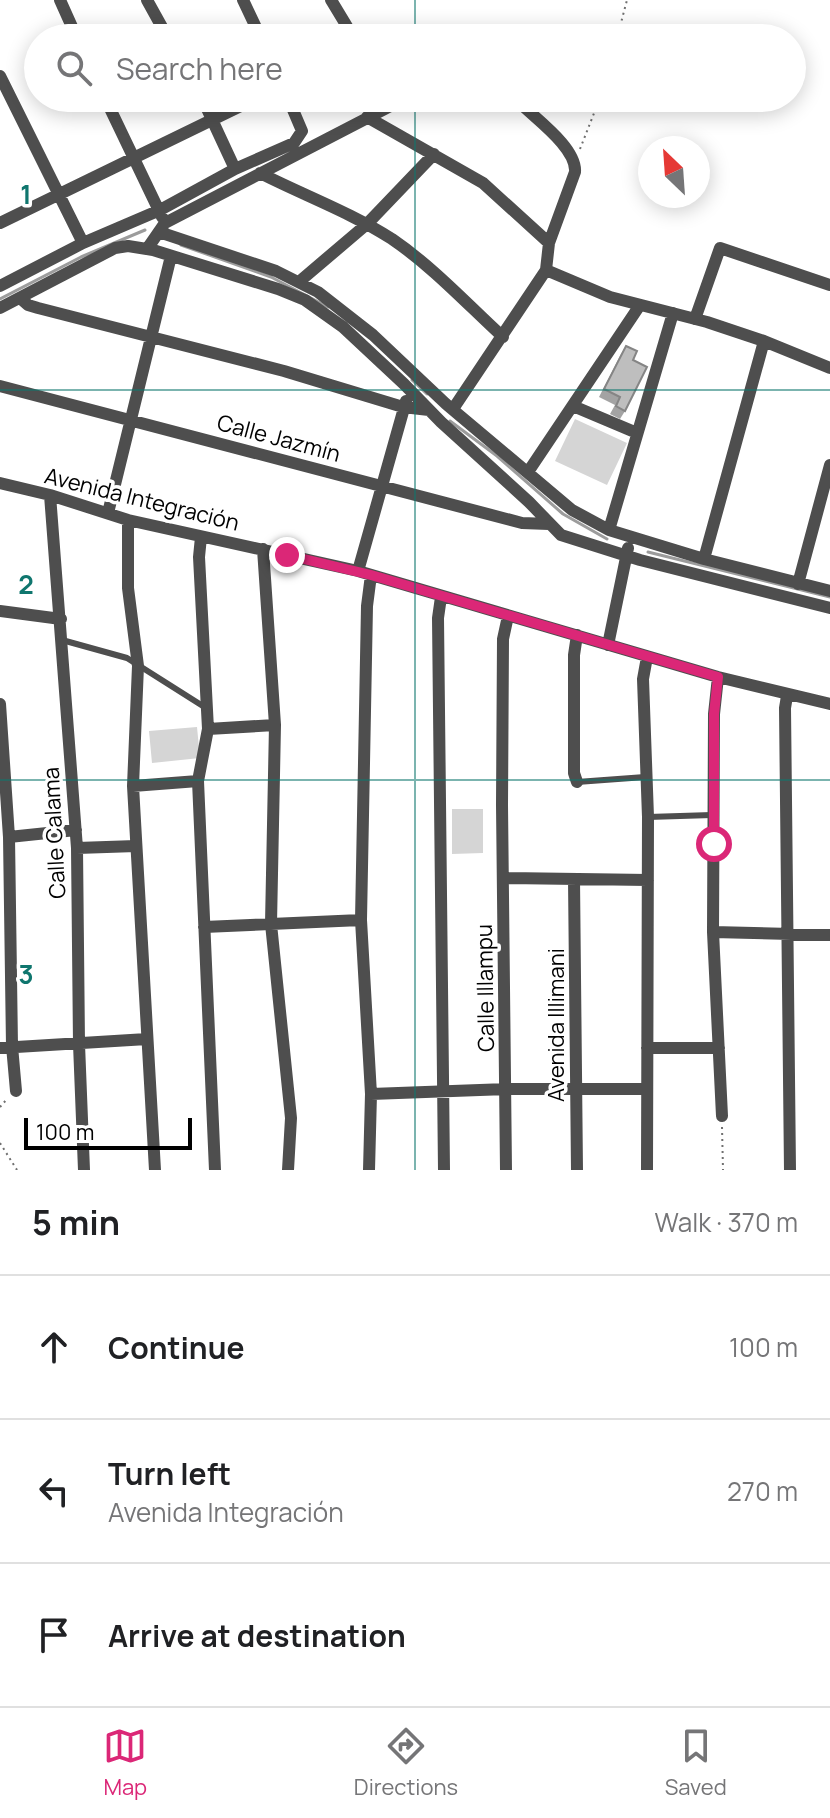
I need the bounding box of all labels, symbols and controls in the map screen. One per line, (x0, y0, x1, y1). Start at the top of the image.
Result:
search box (24, 24, 806, 112)
icon: search (52, 46, 96, 90)
text: Search here (116, 48, 283, 89)
north arrow (638, 136, 710, 208)
text: 1 (20, 176, 32, 212)
street label: Calle Jazmín (214, 407, 344, 469)
street label: Avenida Integración (42, 460, 242, 538)
route end (269, 537, 305, 573)
text: 2 (18, 566, 34, 602)
street label: Calle Calama (36, 766, 72, 900)
route start (696, 826, 732, 862)
street label: Calle Illampu (469, 924, 501, 1052)
street label: Avenida Illimani (541, 948, 571, 1102)
text: 3 (18, 956, 34, 992)
scale bar (24, 1114, 192, 1150)
text: 100 m (36, 1117, 94, 1147)
text: 5 min (32, 1199, 120, 1245)
text: Walk · 370 m (655, 1204, 798, 1240)
icon: ahead (32, 1325, 76, 1369)
text: Continue (108, 1327, 244, 1368)
text: 100 m (729, 1329, 798, 1365)
text: Turn left (108, 1453, 231, 1494)
icon: left (32, 1469, 76, 1513)
text: 270 m (727, 1473, 798, 1509)
text: Avenida Integración (108, 1494, 344, 1530)
icon: arrive (32, 1613, 76, 1657)
text: Arrive at destination (108, 1615, 406, 1656)
tab: Map (103, 1724, 147, 1802)
tab: Directions (354, 1724, 458, 1802)
tab: Saved (665, 1724, 727, 1802)

